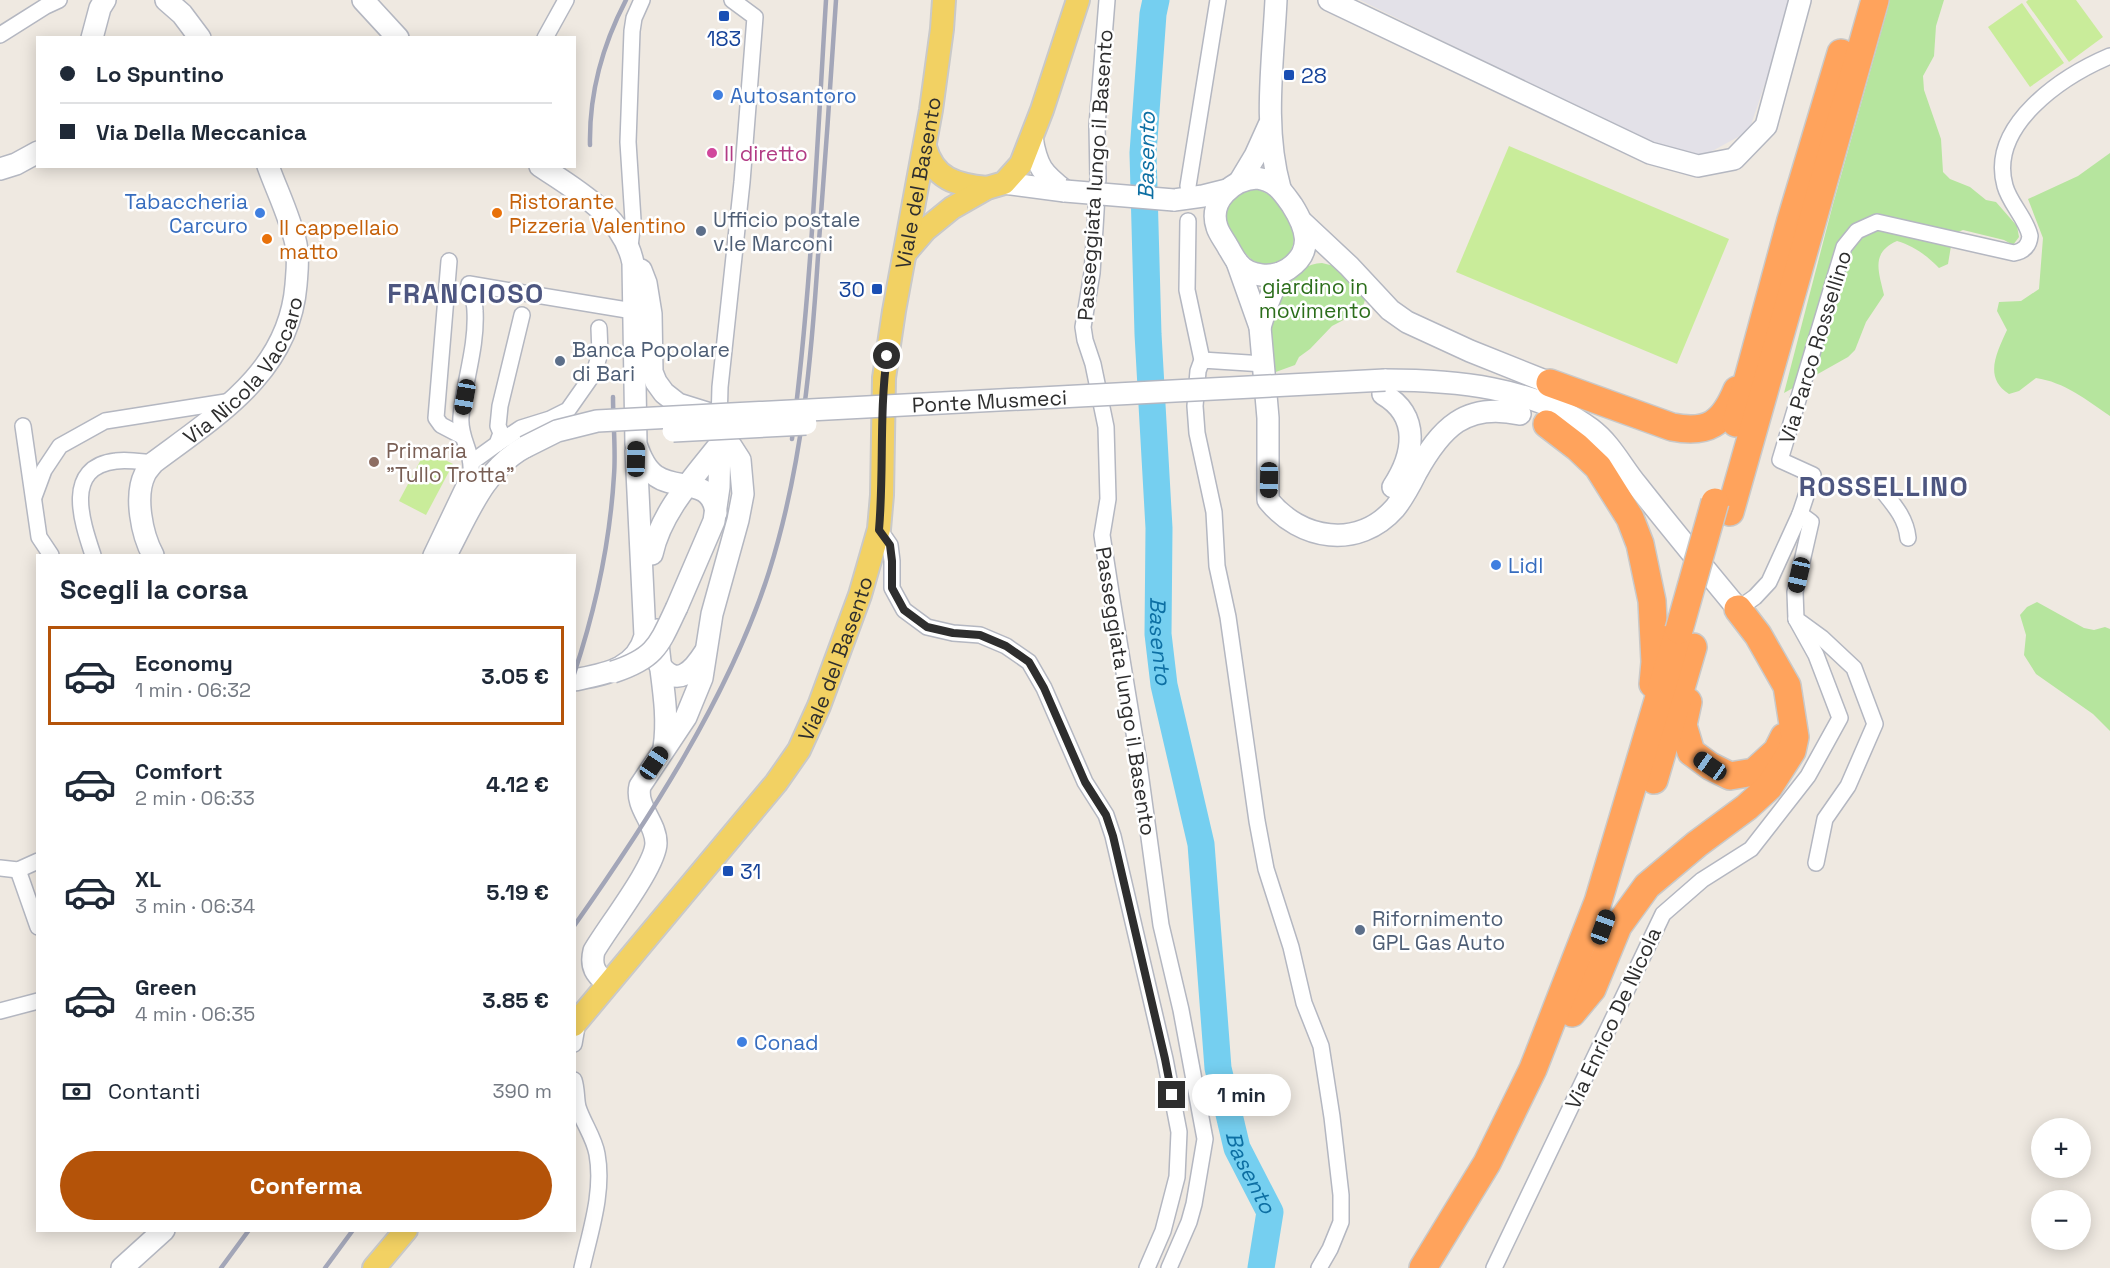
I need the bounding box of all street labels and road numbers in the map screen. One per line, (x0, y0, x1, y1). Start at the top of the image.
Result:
street label: Passeggiata lungo il Basento (1071, 28, 1119, 322)
street label: Viale del Basento (889, 95, 946, 271)
street label: Via Parco Rossellino (1773, 247, 1857, 447)
street label: Via Nicola Vaccaro (177, 294, 308, 450)
street label: Ponte Musmeci (911, 383, 1068, 418)
street label: Passeggiata lungo il Basento (1090, 545, 1162, 837)
street label: Viale del Basento (791, 573, 878, 745)
street label: Via Enrico De Nicola (1559, 923, 1667, 1113)

